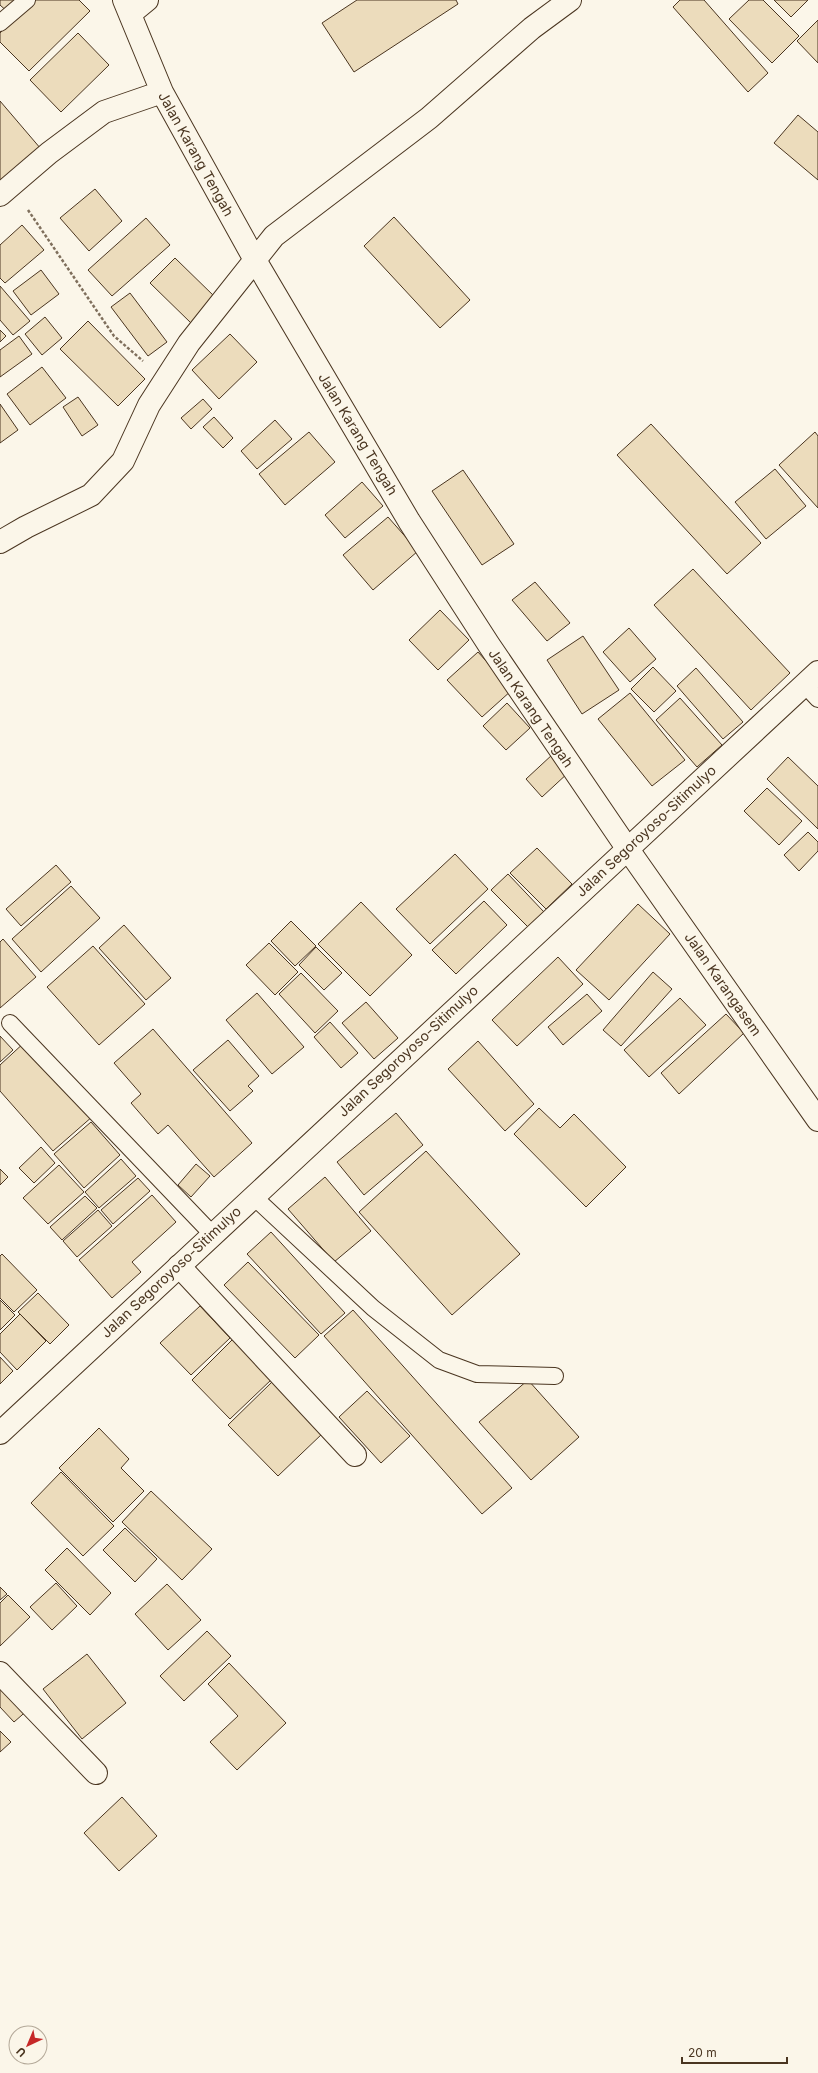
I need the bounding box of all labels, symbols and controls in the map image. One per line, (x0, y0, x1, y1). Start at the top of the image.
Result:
street label: Jalan Karang Tengah (155, 89, 238, 219)
street label: Jalan Karang Tengah (315, 370, 402, 498)
street label: Jalan Karang Tengah (485, 645, 577, 770)
street label: Jalan Segoroyoso-Sitimulyo (572, 761, 719, 900)
street label: Jalan Karangasem (681, 929, 765, 1039)
street label: Jalan Segoroyoso-Sitimulyo (334, 981, 481, 1120)
street label: Jalan Segoroyoso-Sitimulyo (97, 1202, 244, 1341)
north arrow (8, 2025, 48, 2065)
scale bar (682, 2039, 787, 2065)
text: U (13, 2044, 29, 2060)
text: 20 m (688, 2045, 717, 2060)

